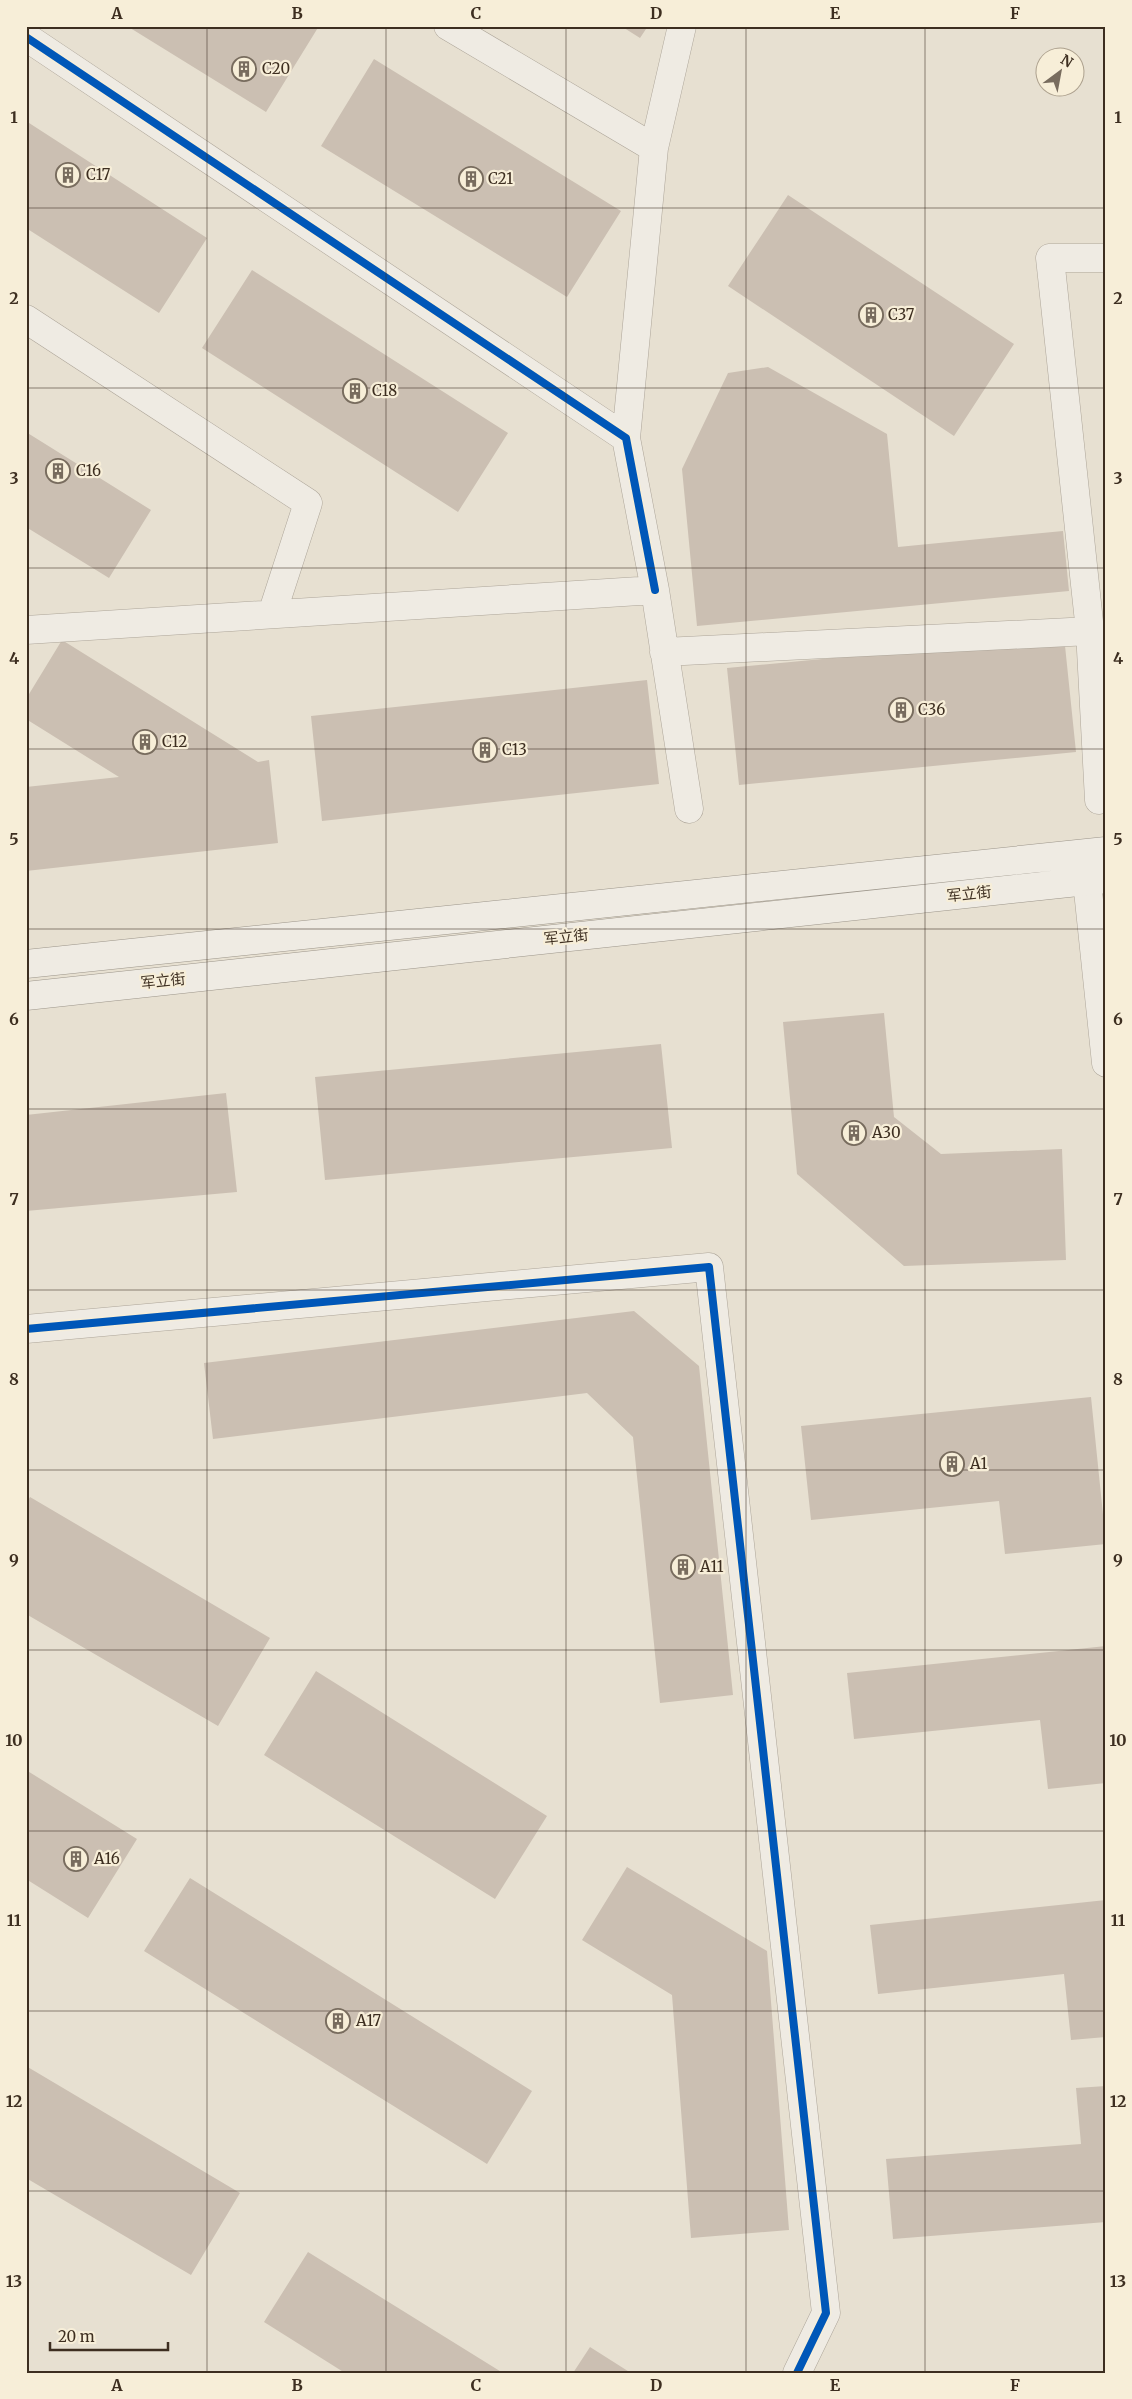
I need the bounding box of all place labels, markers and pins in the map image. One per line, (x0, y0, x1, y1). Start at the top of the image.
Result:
building icon: C20 (231, 56, 257, 82)
place label: C20 (262, 59, 290, 78)
building icon: C17 (55, 162, 81, 188)
place label: C17 (86, 165, 111, 184)
building icon: C21 (458, 166, 484, 192)
place label: C21 (488, 169, 513, 188)
building icon: C37 (858, 302, 884, 328)
place label: C37 (888, 305, 915, 324)
building icon: C18 (342, 378, 368, 404)
place label: C18 (372, 381, 397, 400)
building icon: C16 (45, 458, 71, 484)
place label: C16 (76, 461, 101, 480)
building icon: C36 (888, 697, 914, 723)
place label: C36 (918, 700, 945, 719)
building icon: C12 (132, 729, 158, 755)
place label: C12 (162, 732, 187, 751)
building icon: C13 (472, 737, 498, 763)
place label: C13 (502, 740, 527, 759)
building icon: A30 (841, 1120, 867, 1146)
place label: A30 (871, 1123, 901, 1142)
building icon: A1 (939, 1451, 965, 1477)
place label: A1 (969, 1454, 987, 1473)
building icon: A11 (670, 1554, 696, 1580)
place label: A11 (699, 1557, 724, 1576)
building icon: A16 (63, 1846, 89, 1872)
place label: A16 (93, 1849, 120, 1868)
building icon: A17 (325, 2008, 351, 2034)
place label: A17 (355, 2011, 381, 2030)

